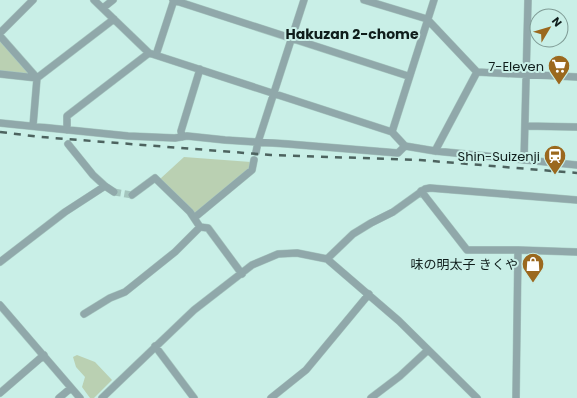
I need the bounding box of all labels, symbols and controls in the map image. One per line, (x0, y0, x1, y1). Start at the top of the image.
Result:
north arrow (529, 8, 569, 48)
text: N (548, 14, 566, 30)
district label: Hakuzan 2-chome (285, 24, 419, 44)
supermarket icon: 7-Eleven (546, 53, 572, 86)
place label: 7-Eleven (488, 57, 544, 76)
station icon: Shin-Suizenji (542, 143, 568, 176)
place label: Shin-Suizenji (458, 147, 540, 166)
shop icon: 味の明太子 きくや (520, 251, 546, 284)
place label: 味の明太子 きくや (411, 255, 518, 274)

